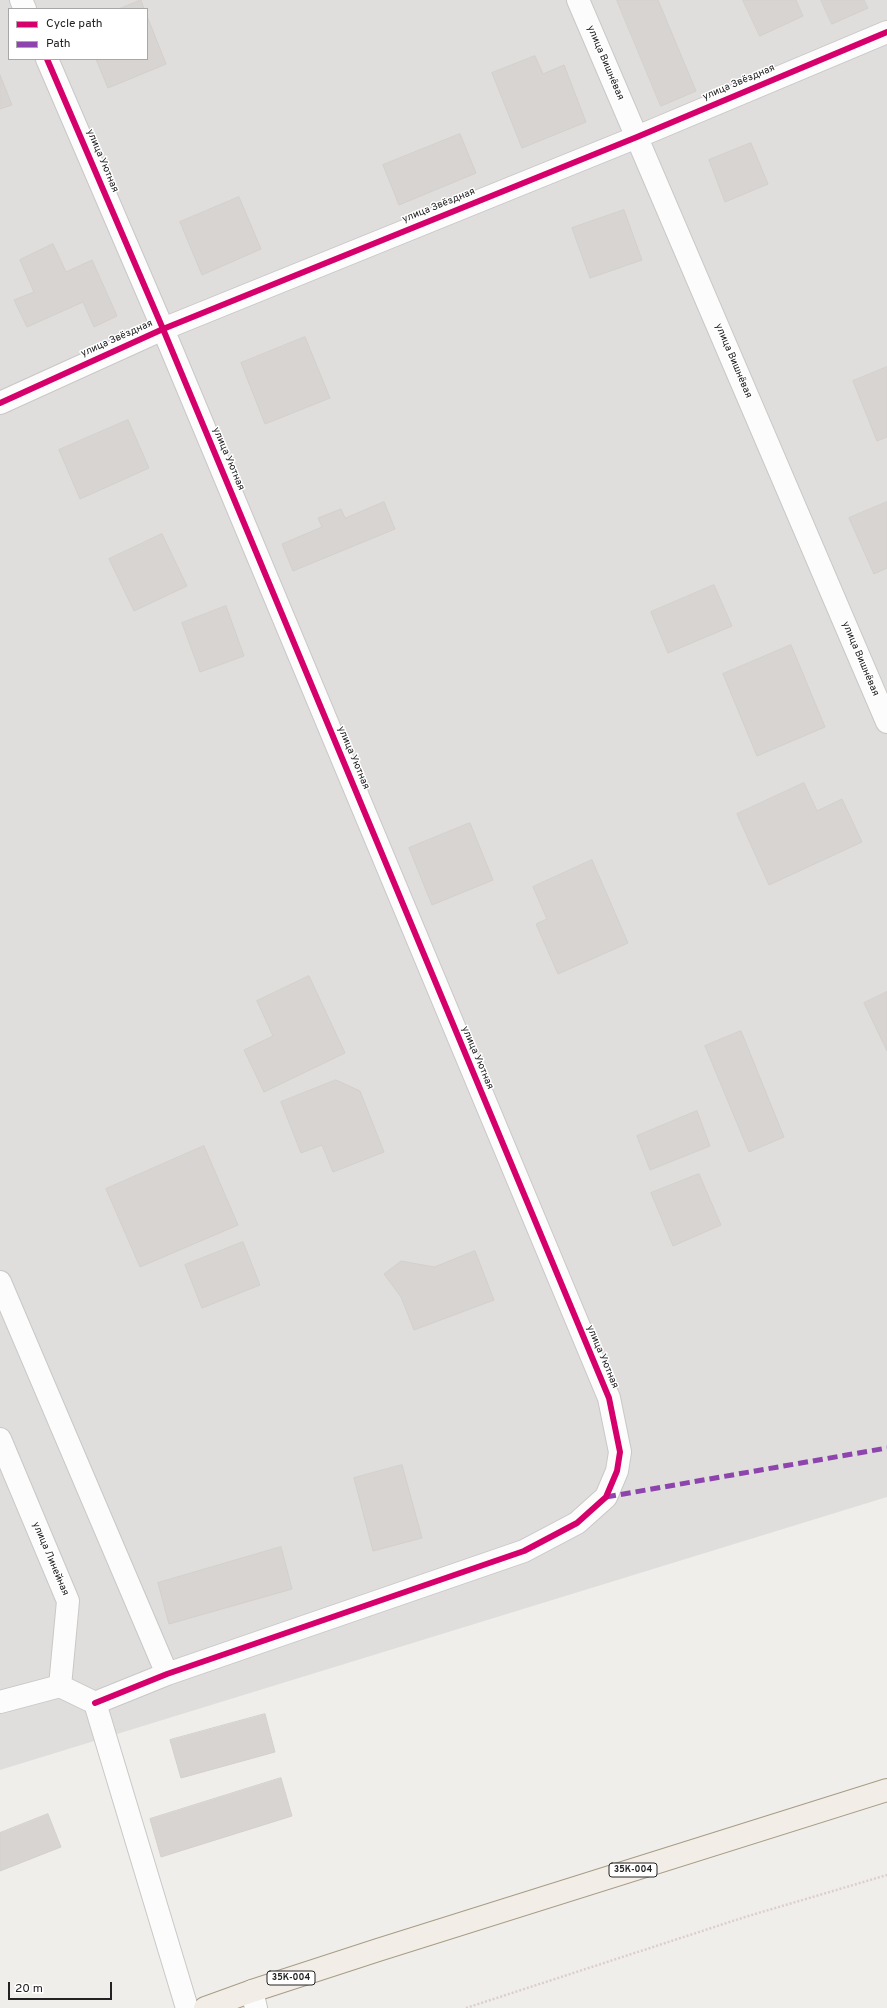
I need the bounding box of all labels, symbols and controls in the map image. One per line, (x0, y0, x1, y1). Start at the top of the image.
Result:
legend (8, 8, 148, 60)
text: Cycle path (46, 16, 103, 32)
street label: улица Вишнёвая (584, 24, 626, 102)
text: Path (46, 36, 71, 52)
street label: улица Звёздная (701, 62, 777, 104)
street label: улица Уютная (83, 128, 121, 194)
street label: улица Звёздная (401, 186, 477, 226)
street label: улица Звёздная (79, 318, 155, 360)
street label: улица Вишнёвая (712, 322, 754, 400)
street label: улица Уютная (209, 426, 247, 492)
street label: улица Вишнёвая (839, 620, 881, 698)
street label: улица Уютная (334, 725, 372, 791)
street label: улица Уютная (458, 1025, 496, 1091)
street label: улица Уютная (583, 1324, 621, 1390)
street label: улица Линейная (29, 1520, 71, 1598)
road number: 35К-004 (609, 1863, 657, 1877)
road number: 35К-004 (267, 1971, 315, 1985)
scale bar (10, 1974, 114, 2000)
text: 20 m (15, 1981, 43, 1997)

